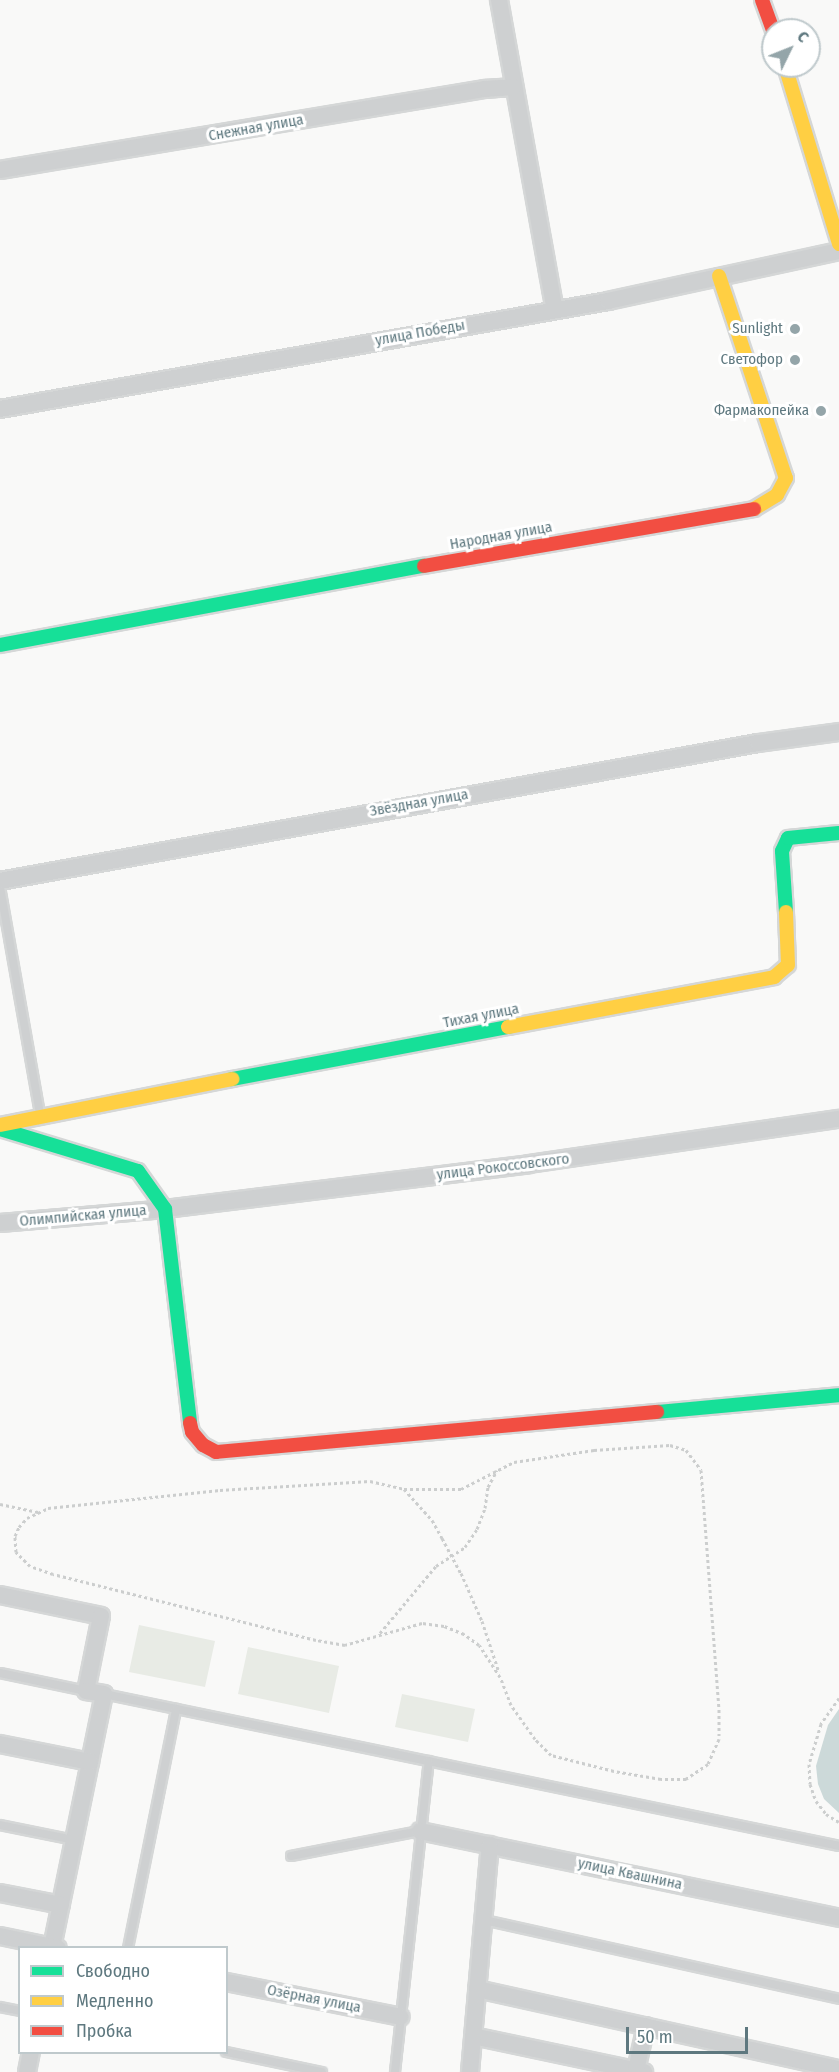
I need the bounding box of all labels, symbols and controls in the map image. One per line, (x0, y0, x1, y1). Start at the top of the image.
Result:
north arrow (761, 18, 821, 78)
text: С (793, 27, 813, 46)
street label: Снежная улица (207, 111, 305, 145)
street label: улица Победы (374, 316, 466, 350)
place label: Sunlight (732, 320, 783, 338)
marker: Sunlight (788, 322, 802, 336)
place label: Светофор (721, 351, 783, 369)
marker: Светофор (788, 353, 802, 367)
place label: Фармакопейка (714, 402, 809, 420)
marker: Фармакопейка (814, 404, 828, 418)
street label: Народная улица (448, 518, 554, 554)
street label: Звёздная улица (368, 785, 470, 821)
street label: Тихая улица (442, 1000, 520, 1032)
street label: улица Рокоссовского (436, 1150, 570, 1184)
street label: Олимпийская улица (19, 1201, 147, 1231)
street label: улица Квашнина (576, 1854, 684, 1894)
legend (18, 1946, 228, 2054)
text: Свободно (76, 1960, 150, 1982)
street label: Озёрная улица (266, 1981, 362, 2017)
text: Медленно (76, 1990, 154, 2012)
scale bar (629, 2015, 750, 2053)
text: Пробка (76, 2020, 132, 2042)
text: 50 m (637, 2026, 673, 2048)

